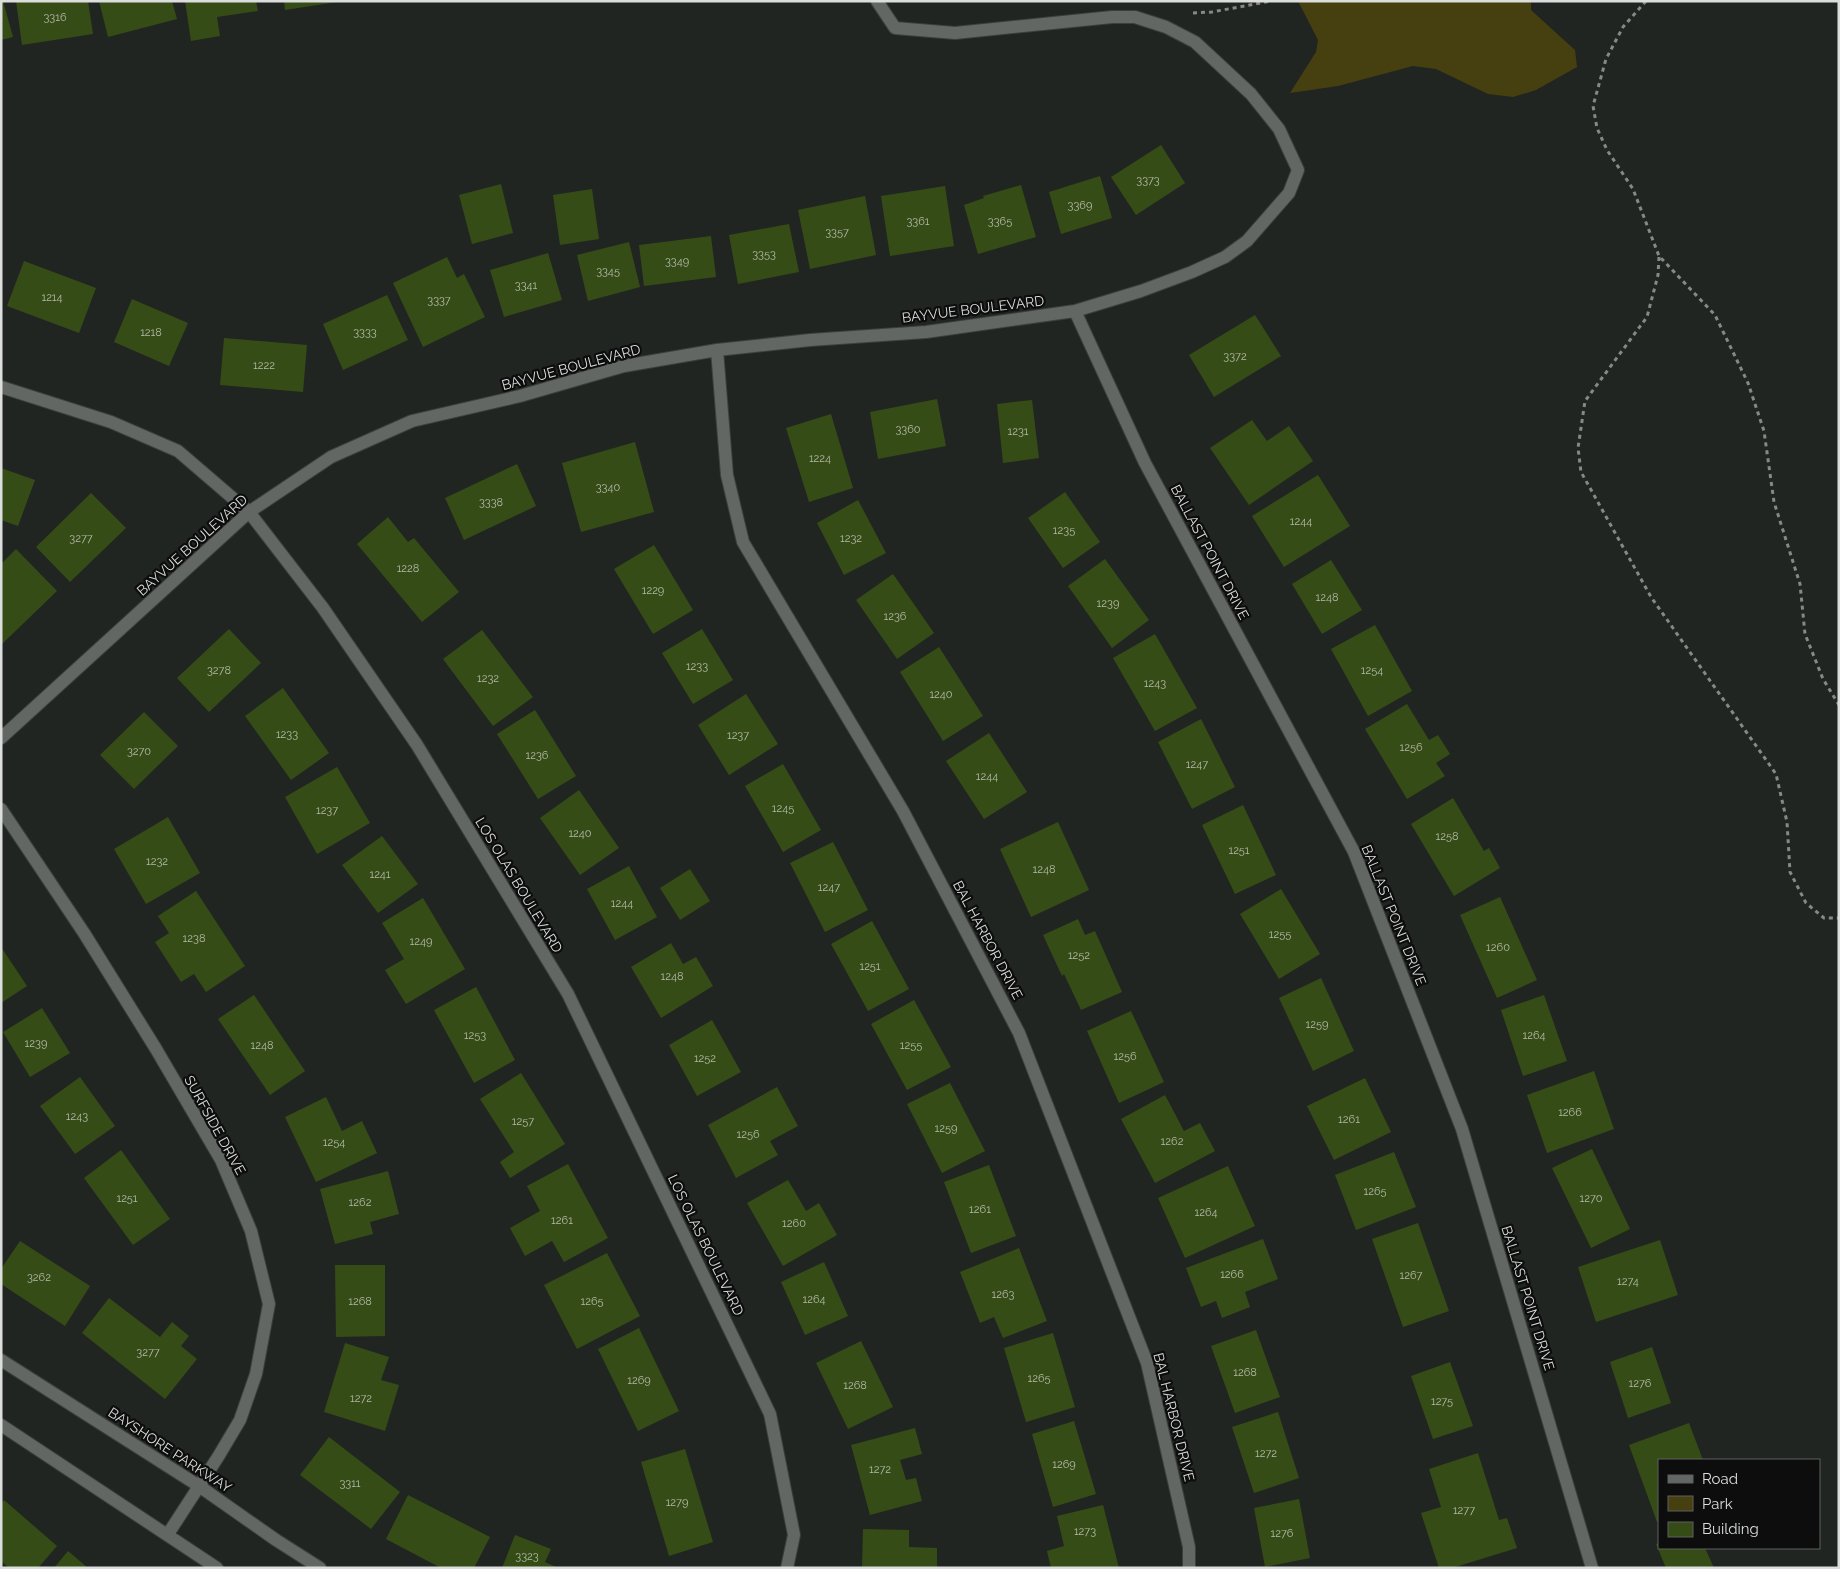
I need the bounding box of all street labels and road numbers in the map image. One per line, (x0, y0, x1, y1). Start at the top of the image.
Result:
street label: BAYVUE BOULEVARD (901, 292, 1045, 326)
street label: BAYVUE BOULEVARD (500, 341, 642, 393)
street label: BALLAST POINT DRIVE (1168, 482, 1252, 622)
street label: BAYVUE BOULEVARD (133, 491, 251, 599)
street label: LOS OLAS BOULEVARD (472, 815, 566, 955)
street label: BALLAST POINT DRIVE (1358, 842, 1430, 988)
street label: BAL HARBOR DRIVE (950, 878, 1026, 1002)
street label: SURFSIDE DRIVE (181, 1073, 249, 1177)
street label: LOS OLAS BOULEVARD (665, 1172, 747, 1318)
street label: BALLAST POINT DRIVE (1498, 1224, 1558, 1372)
street label: BAL HARBOR DRIVE (1150, 1351, 1198, 1483)
street label: BAYSHORE PARKWAY (105, 1404, 235, 1496)

